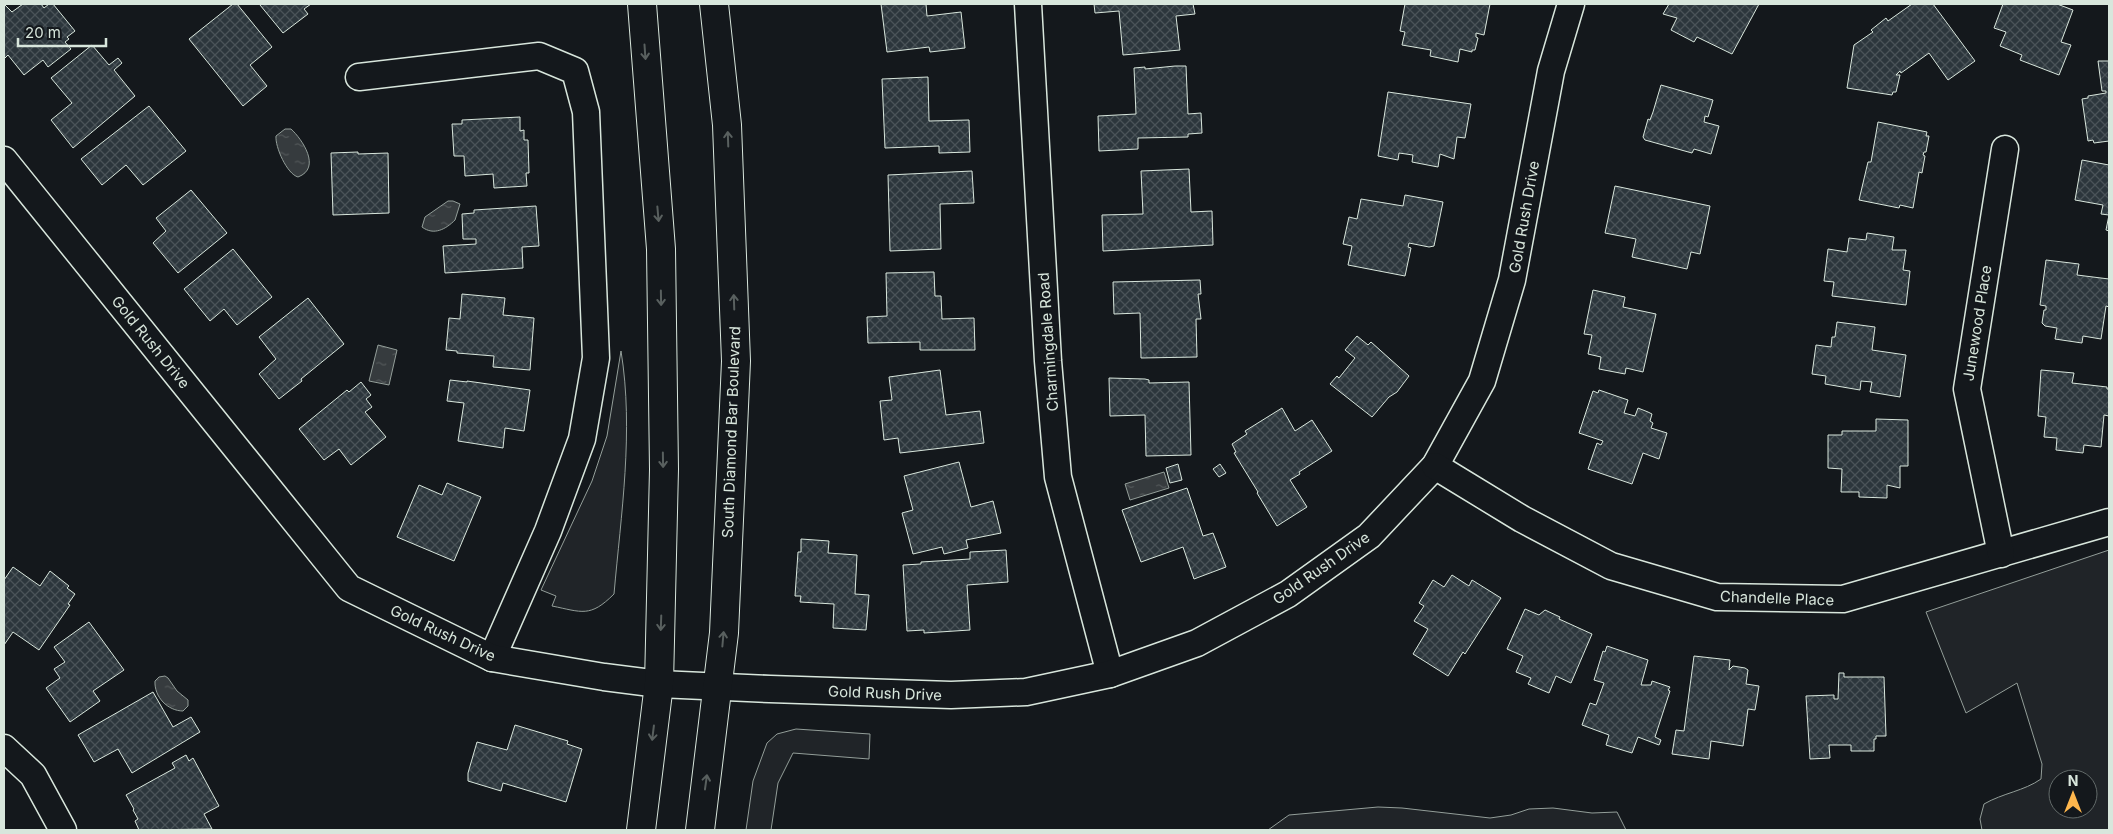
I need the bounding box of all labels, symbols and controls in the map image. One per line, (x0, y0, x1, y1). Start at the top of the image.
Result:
scale bar (18, 15, 105, 47)
text: 20 m (25, 23, 61, 42)
one-way arrow (641, 44, 650, 60)
one-way arrow (723, 132, 732, 148)
street label: Gold Rush Drive (1505, 159, 1543, 275)
one-way arrow (653, 206, 662, 222)
street label: Junewood Place (1958, 264, 1996, 382)
street label: Charmingdale Road (1034, 272, 1062, 412)
one-way arrow (656, 289, 666, 305)
street label: Gold Rush Drive (108, 292, 194, 392)
one-way arrow (729, 294, 739, 310)
street label: South Diamond Bar Boulevard (718, 326, 744, 538)
one-way arrow (659, 452, 668, 468)
street label: Gold Rush Drive (1269, 528, 1373, 608)
street label: Chandelle Place (1720, 587, 1834, 609)
street label: Gold Rush Drive (387, 600, 499, 666)
one-way arrow (656, 614, 666, 630)
one-way arrow (719, 631, 728, 647)
street label: Gold Rush Drive (828, 682, 942, 704)
one-way arrow (648, 724, 658, 740)
north arrow (2048, 769, 2098, 819)
text: N (2068, 772, 2078, 789)
one-way arrow (702, 774, 712, 790)

